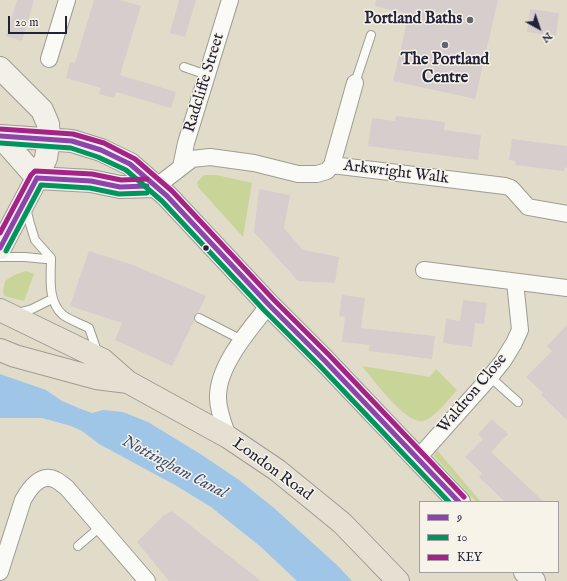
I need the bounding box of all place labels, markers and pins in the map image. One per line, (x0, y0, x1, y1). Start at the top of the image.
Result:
place label: Portland Baths (364, 10, 462, 30)
marker: Portland Baths (465, 15, 475, 25)
marker: The Portland Centre (440, 40, 450, 50)
place label: The Portland Centre (401, 51, 489, 89)
unlabelled marker (201, 243, 211, 253)

